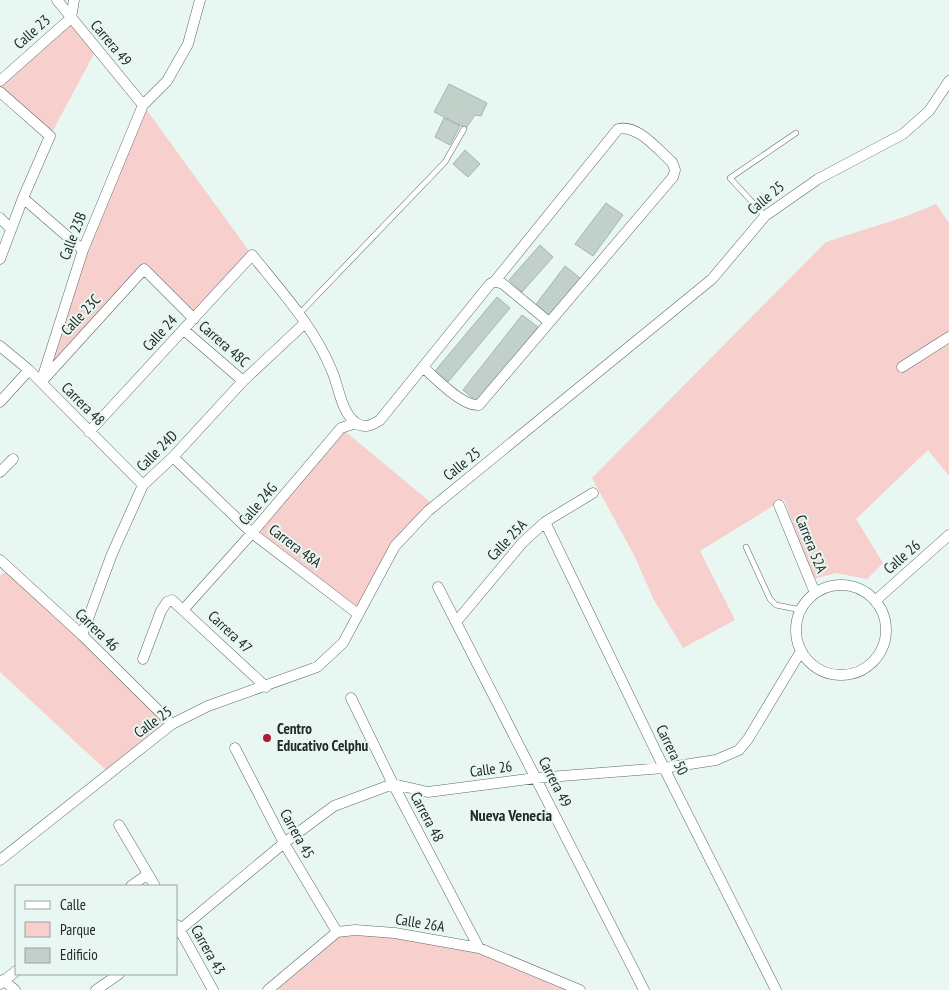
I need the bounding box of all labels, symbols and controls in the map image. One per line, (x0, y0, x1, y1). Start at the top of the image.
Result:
street label: Calle 23 (9, 10, 54, 53)
street label: Carrera 49 (87, 16, 136, 69)
street label: Calle 25 (743, 177, 788, 219)
street label: Calle 23B (55, 209, 90, 262)
street label: Calle 23C (57, 290, 105, 339)
street label: Calle 24 (138, 310, 181, 355)
street label: Carrera 48C (195, 317, 254, 371)
street label: Carrera 48 (58, 378, 109, 429)
street label: Calle 24D (132, 426, 181, 475)
street label: Calle 25 (439, 443, 484, 484)
street label: Calle 24G (234, 478, 281, 529)
street label: Carrera 52A (791, 512, 832, 576)
street label: Calle 25A (483, 514, 531, 564)
street label: Carrera 48A (265, 520, 326, 572)
street label: Calle 26 (879, 535, 924, 578)
street label: Carrera 46 (71, 604, 124, 655)
street label: Carrera 47 (204, 606, 257, 657)
street label: Calle 25 (130, 701, 176, 742)
place label: Centro Educativo Celphu (277, 719, 368, 755)
street label: Carrera 50 (652, 721, 693, 778)
marker: Centro Educativo Celphu (261, 732, 273, 744)
street label: Carrera 49 (535, 753, 576, 810)
street label: Calle 26 (469, 756, 514, 781)
street label: Carrera 48 (406, 789, 448, 845)
district label: Nueva Venecia (470, 805, 552, 825)
street label: Carrera 45 (276, 806, 319, 862)
legend (15, 885, 178, 975)
text: Calle (60, 895, 86, 914)
street label: Calle 26A (394, 909, 447, 936)
text: Parque (60, 920, 96, 939)
street label: Carrera 43 (187, 922, 230, 978)
text: Edificio (60, 945, 98, 964)

